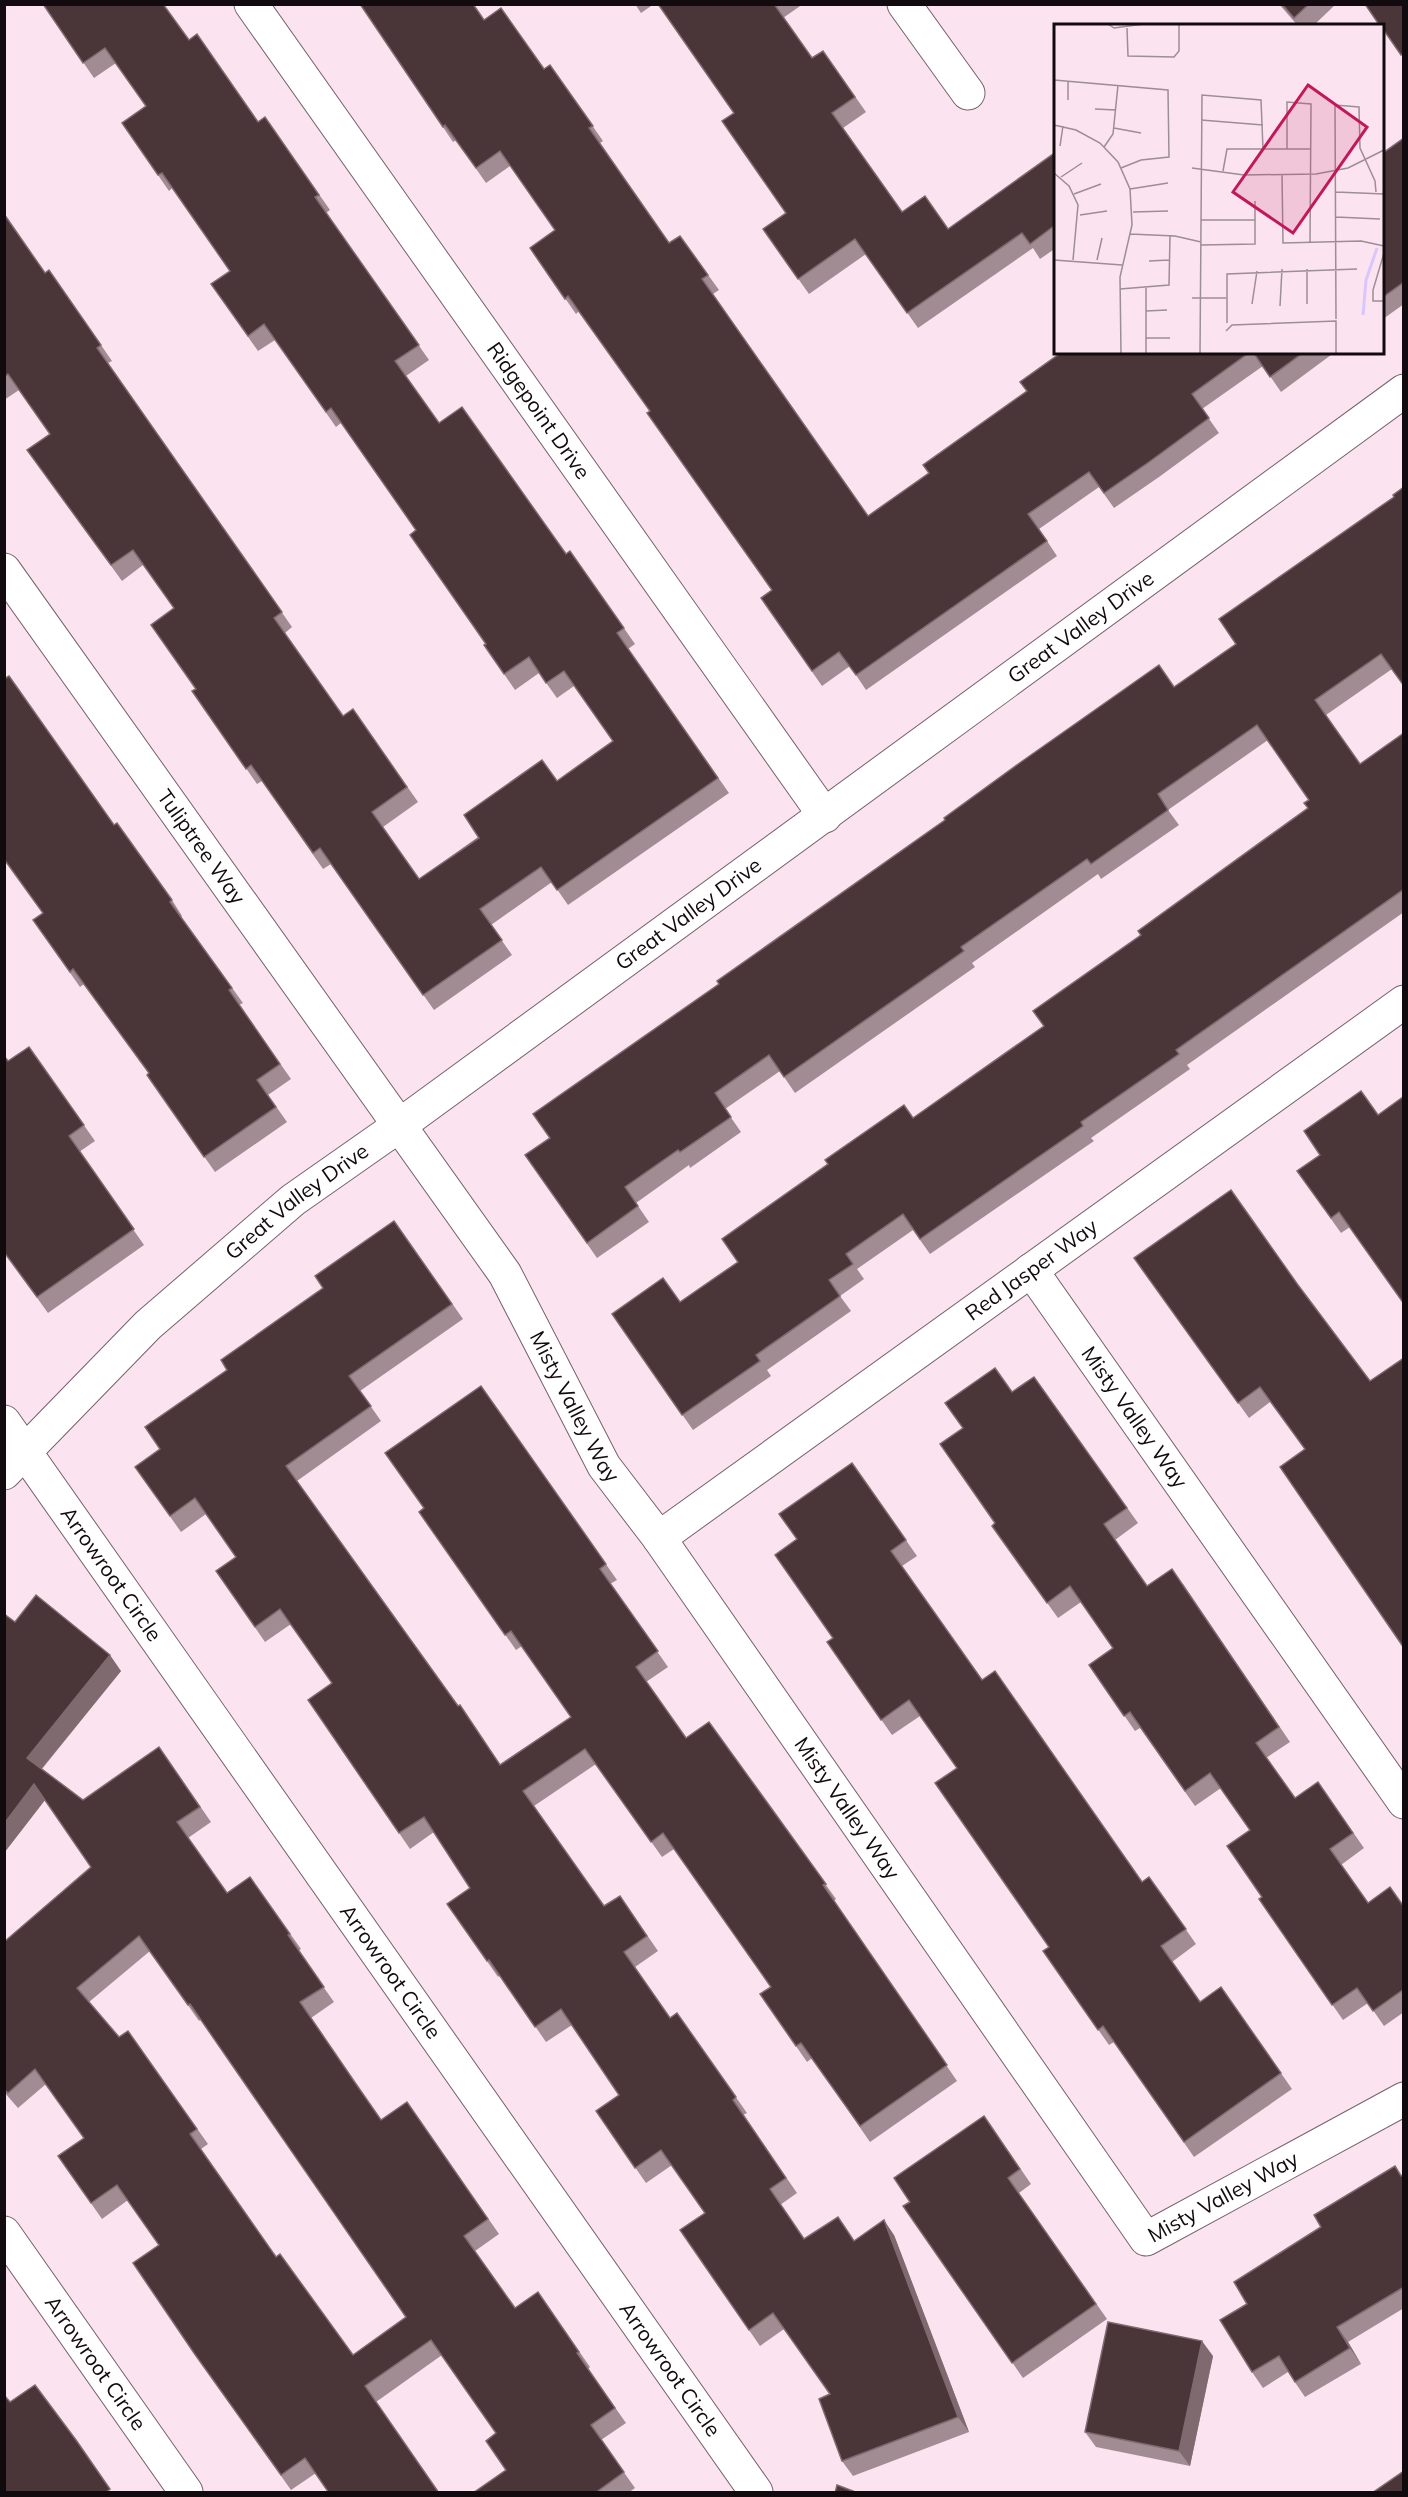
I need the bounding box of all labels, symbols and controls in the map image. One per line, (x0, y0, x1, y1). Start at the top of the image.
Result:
inset map (1054, 24, 1384, 354)
street label: Ridgepoint Drive (482, 337, 597, 484)
street label: Great Valley Drive (1002, 564, 1158, 688)
street label: Tuliptree Way (152, 784, 252, 909)
street label: Great Valley Drive (610, 851, 766, 975)
street label: Great Valley Drive (219, 1137, 373, 1265)
street label: Red Jasper Way (960, 1213, 1102, 1325)
street label: Misty Valley Way (525, 1326, 626, 1487)
street label: Misty Valley Way (1076, 1341, 1194, 1493)
street label: Arrowroot Circle (56, 1501, 168, 1646)
street label: Misty Valley Way (789, 1732, 906, 1884)
street label: Arrowroot Circle (335, 1899, 447, 2044)
street label: Misty Valley Way (1143, 2145, 1302, 2248)
street label: Arrowroot Circle (40, 2290, 152, 2435)
street label: Arrowroot Circle (614, 2296, 727, 2441)

